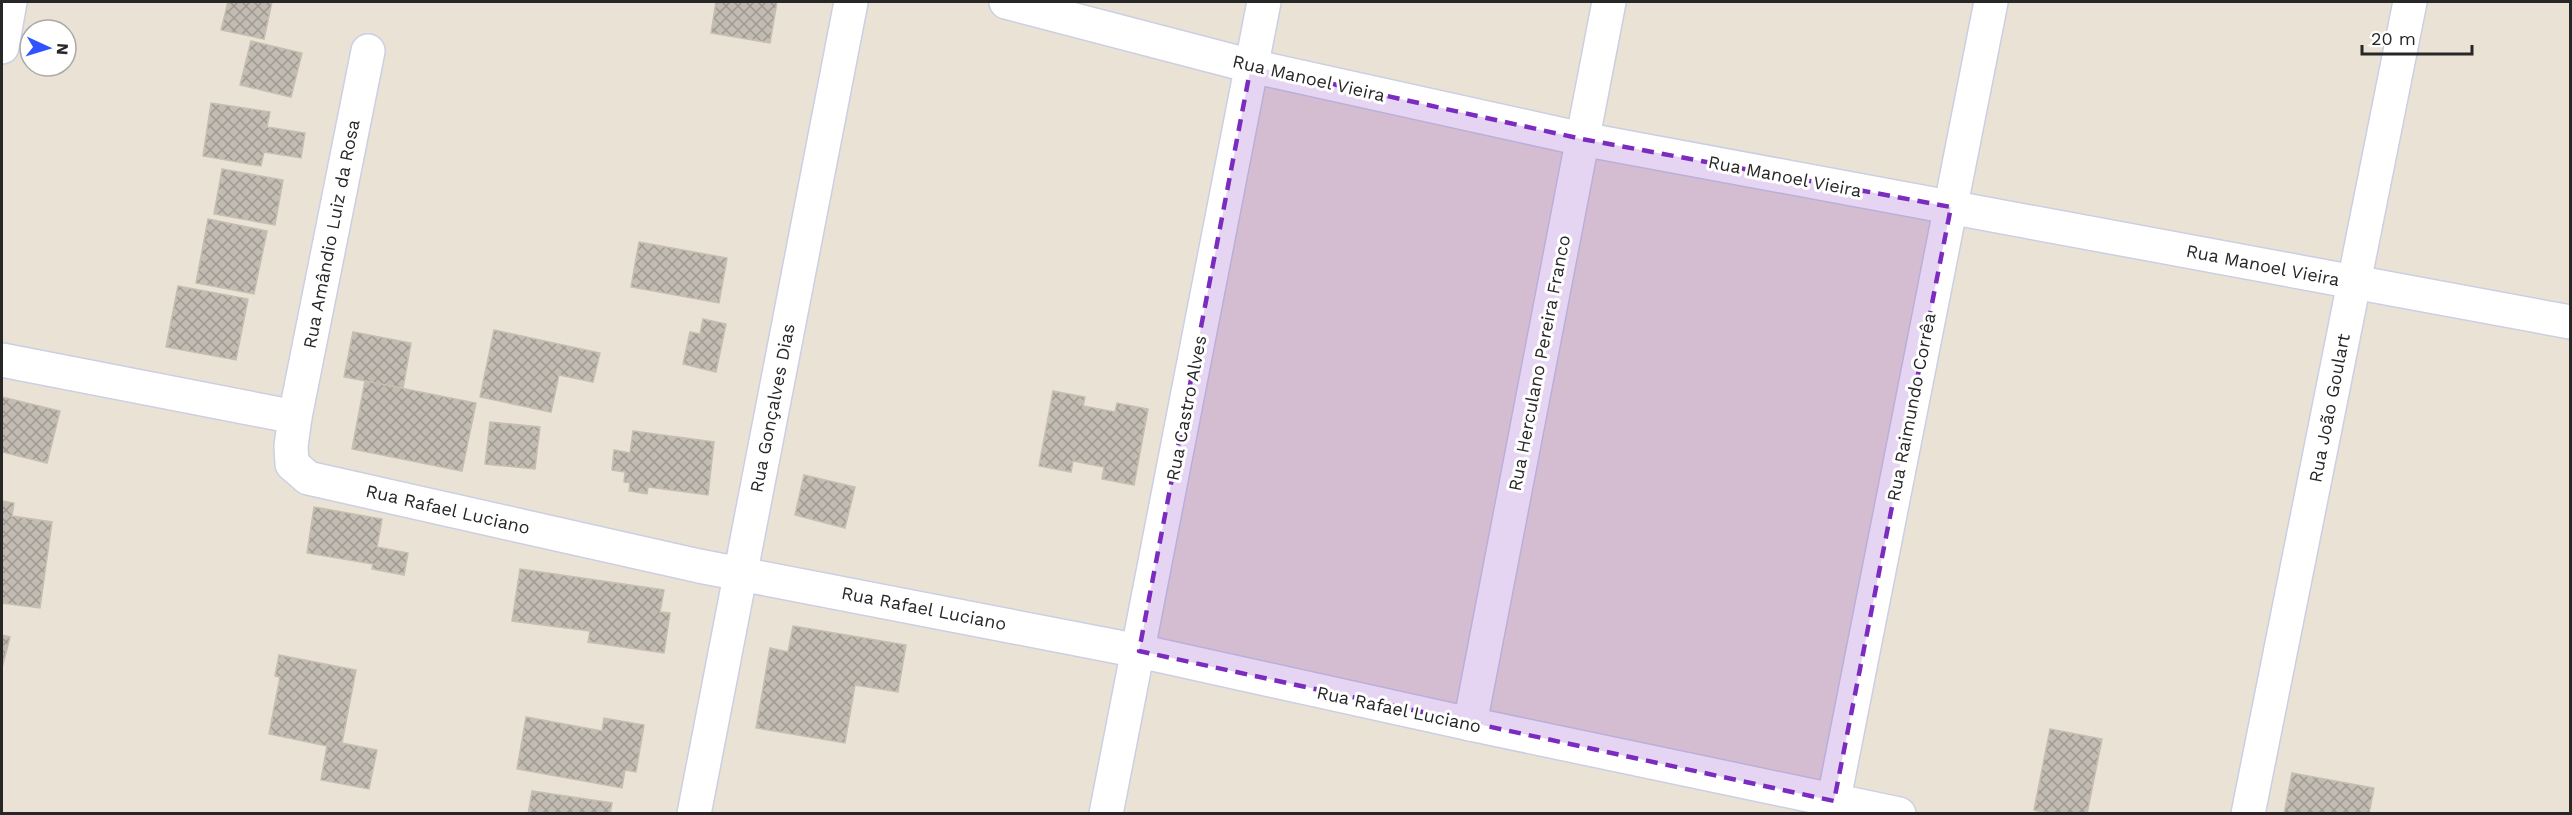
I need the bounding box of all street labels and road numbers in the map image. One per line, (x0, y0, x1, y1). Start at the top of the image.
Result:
street label: Rua Manoel Vieira (1231, 50, 1387, 106)
street label: Rua Amândio Luiz da Rosa (298, 118, 364, 350)
street label: Rua Manoel Vieira (1706, 151, 1864, 201)
street label: Rua Herculano Pereira Franco (1504, 233, 1574, 493)
street label: Rua Manoel Vieira (2184, 240, 2342, 290)
street label: Rua Raimundo Corrêa (1882, 311, 1940, 503)
street label: Rua Gonçalves Dias (745, 322, 799, 494)
street label: Rua João Goulart (2304, 331, 2354, 484)
street label: Rua Castro Alves (1162, 333, 1210, 483)
street label: Rua Rafael Luciano (364, 480, 532, 538)
street label: Rua Rafael Luciano (840, 582, 1008, 634)
street label: Rua Rafael Luciano (1315, 681, 1483, 737)

